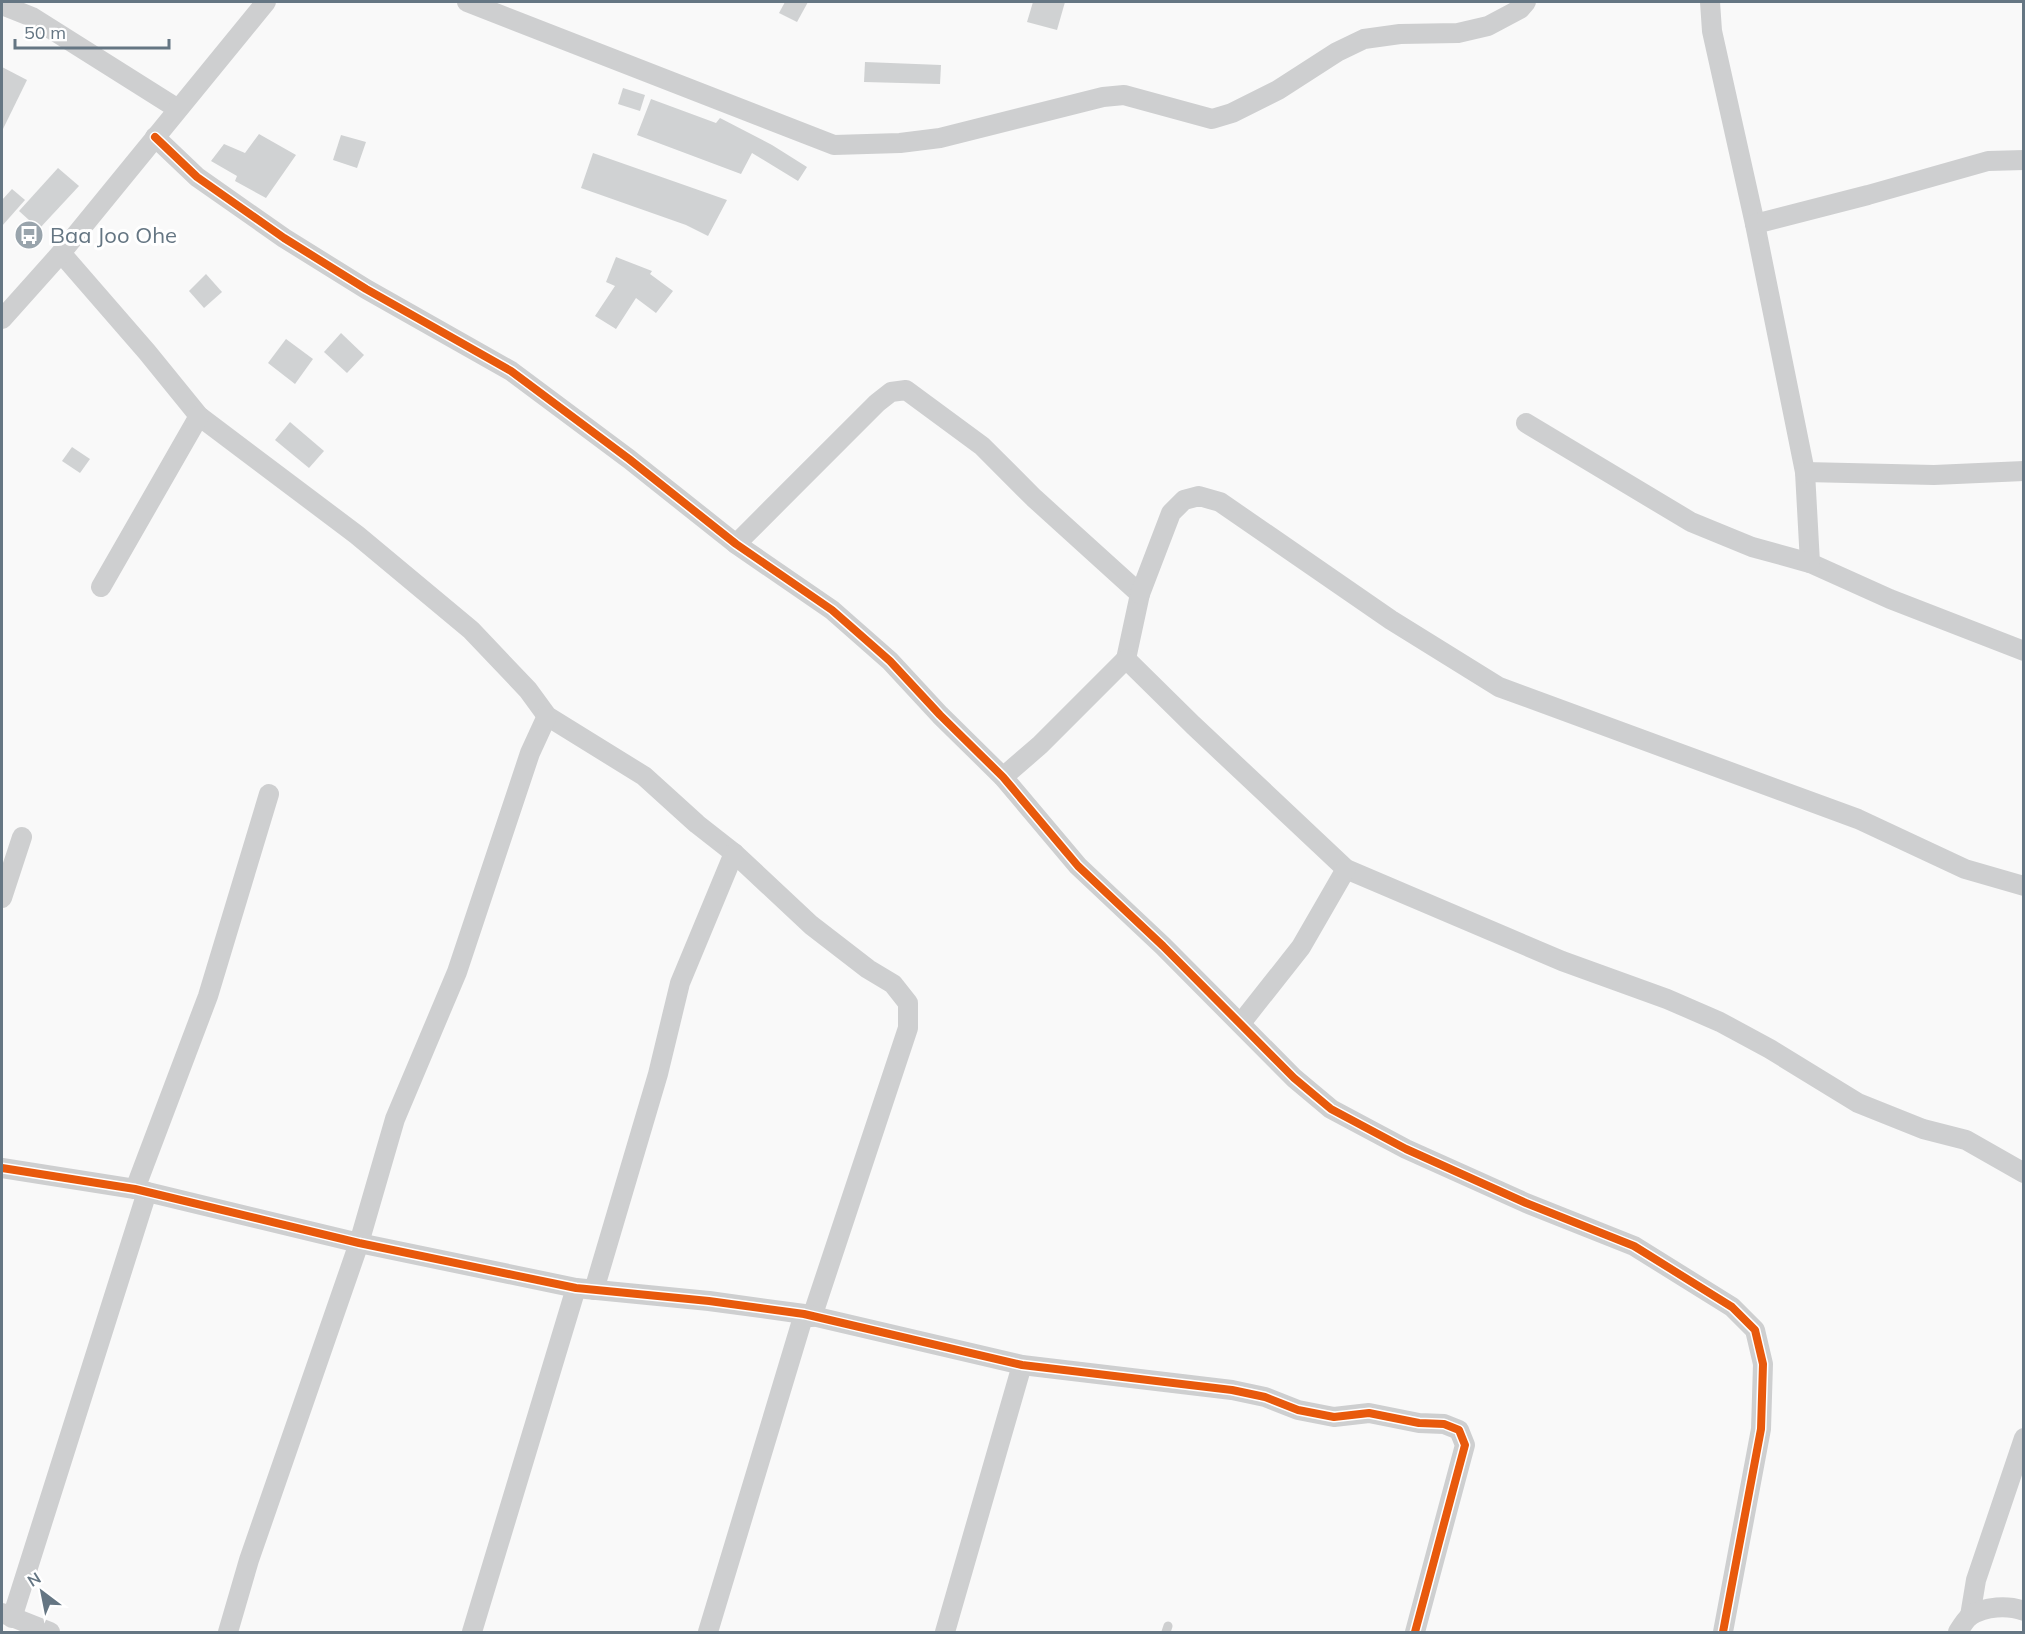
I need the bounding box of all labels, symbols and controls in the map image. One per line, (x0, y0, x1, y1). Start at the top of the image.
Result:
scale bar (15, 12, 170, 50)
text: 50 m (24, 21, 66, 44)
bus stop icon: Baa Joo Ohe (13, 219, 45, 251)
place label: Baa Joo Ohe (50, 221, 177, 249)
north arrow (12, 1562, 72, 1622)
text: N (24, 1568, 44, 1591)

